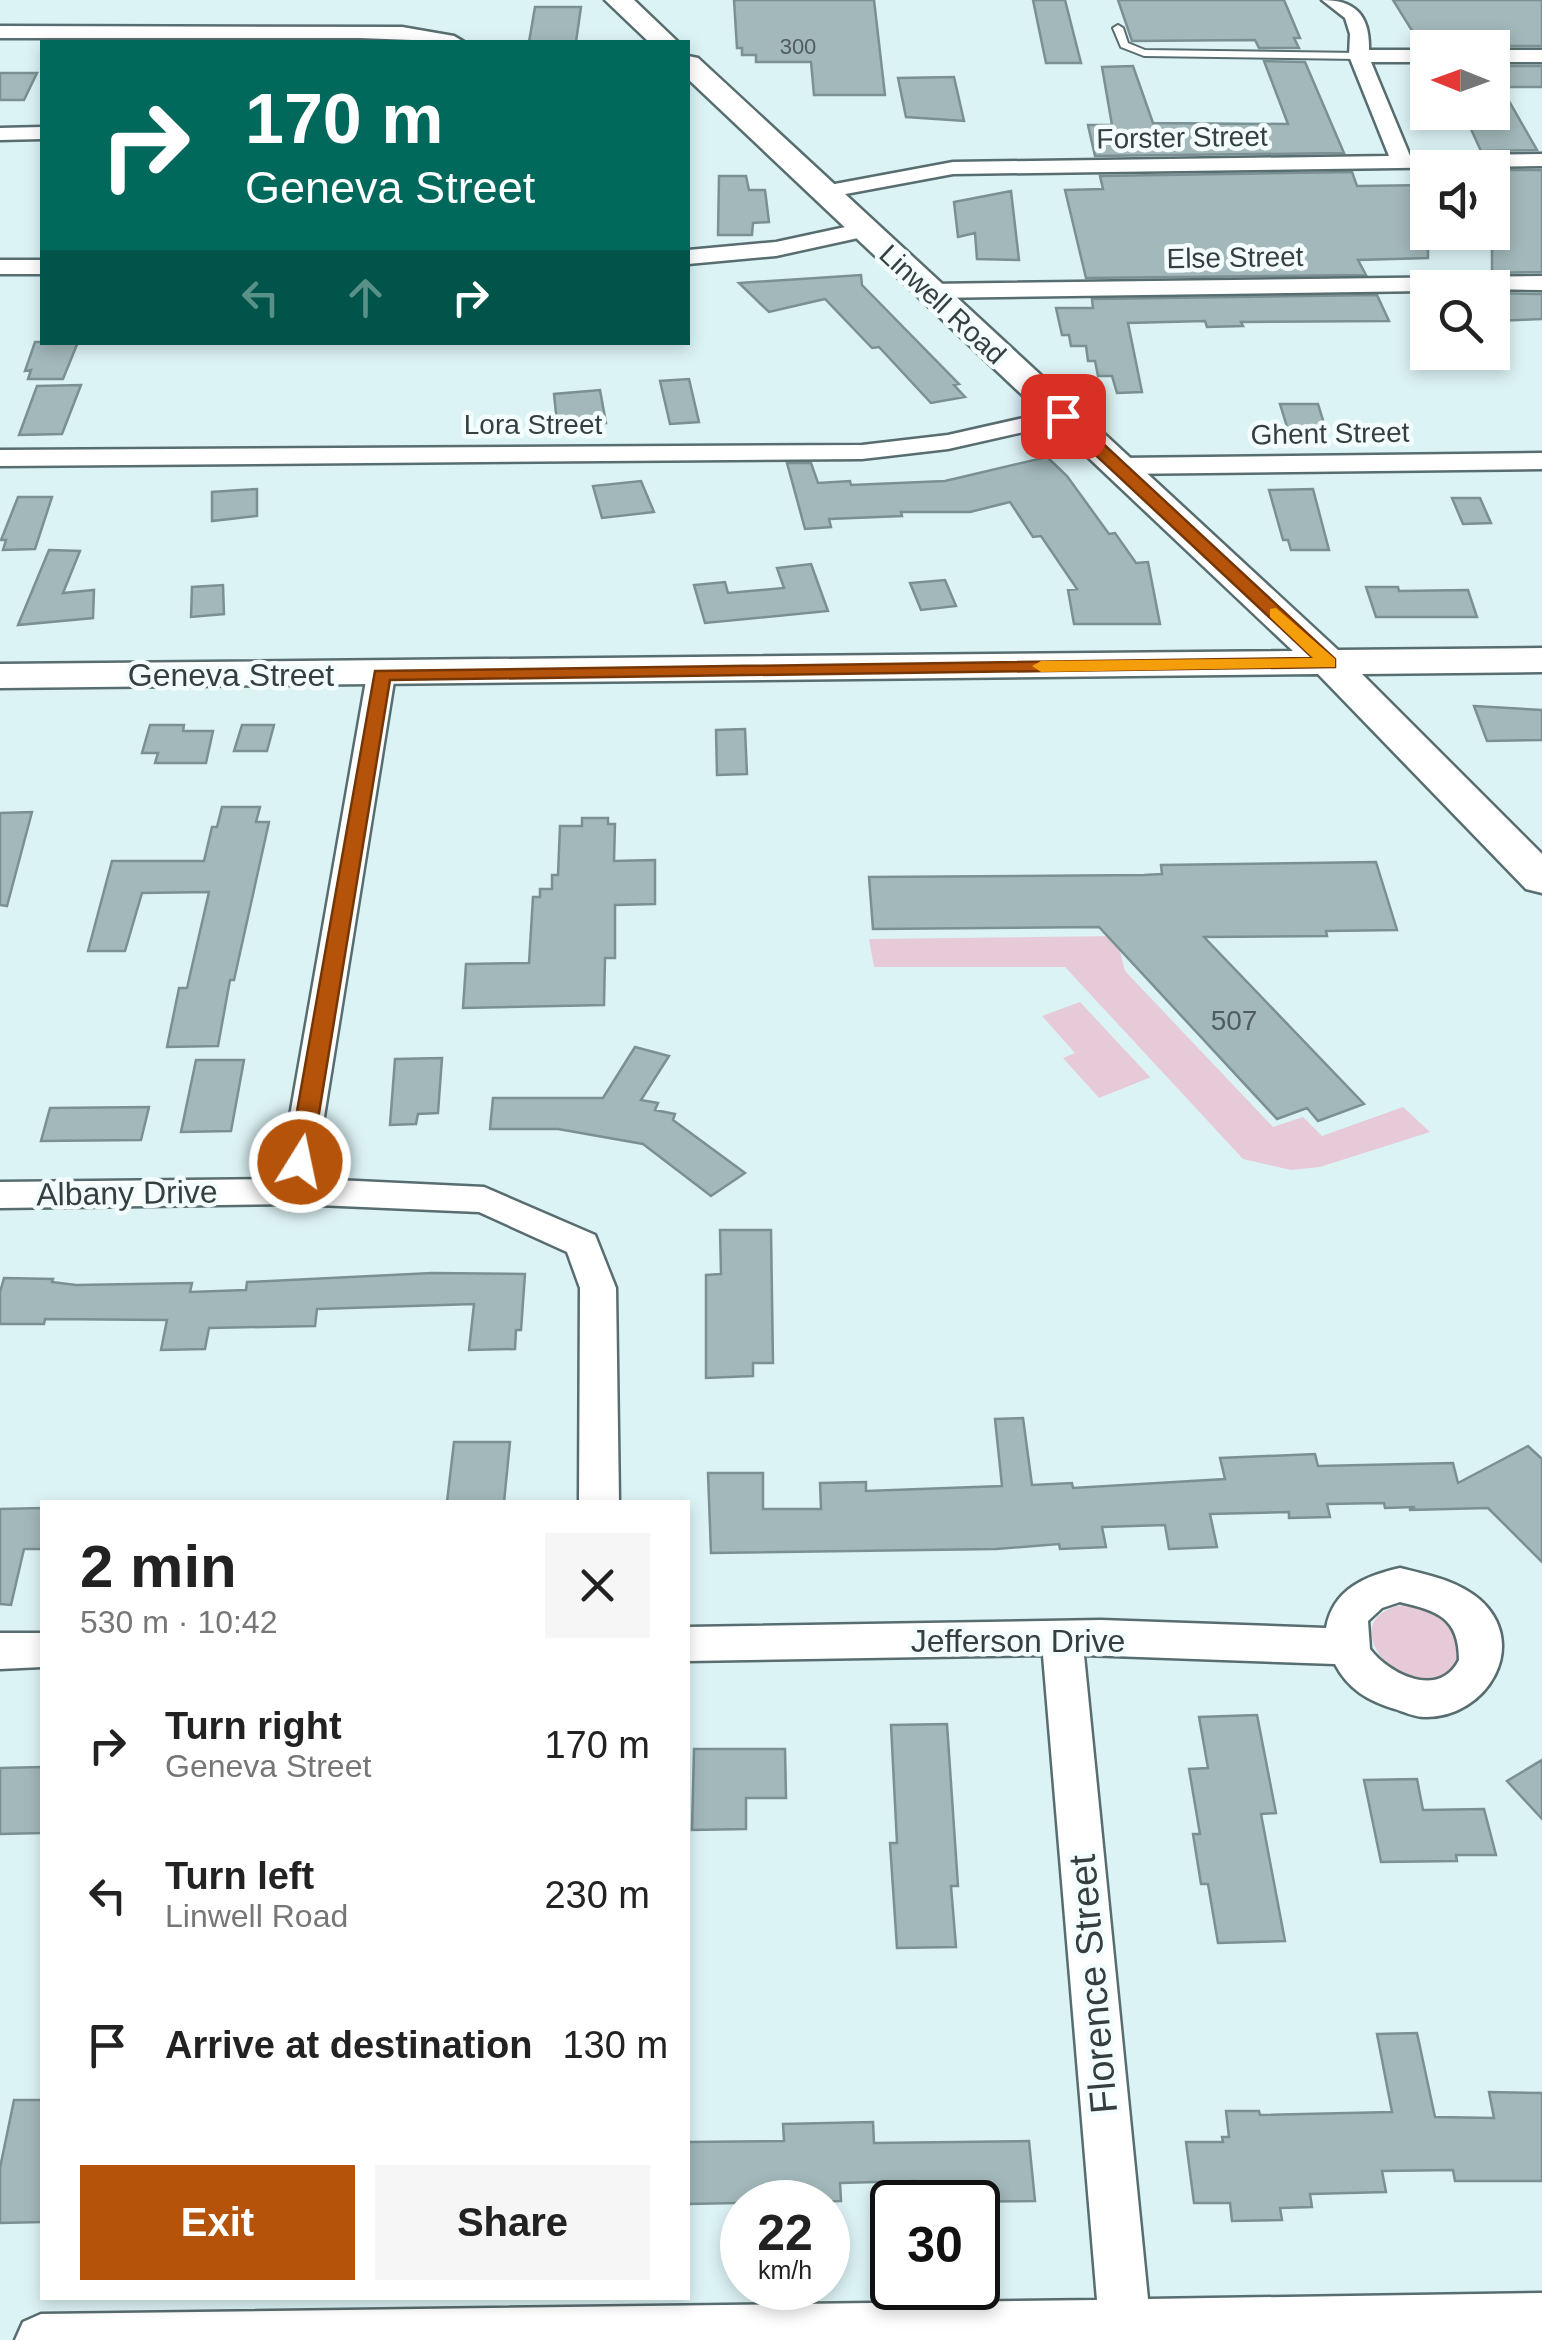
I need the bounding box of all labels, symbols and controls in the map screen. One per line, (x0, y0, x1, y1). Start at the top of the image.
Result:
north arrow (1410, 30, 1510, 130)
map controls (1410, 30, 1510, 370)
house number: 300 (780, 34, 816, 59)
icon: right (80, 80, 210, 210)
text: 170 m (245, 80, 443, 158)
street label: Forster Street (1096, 121, 1268, 154)
button: sound (1410, 150, 1510, 250)
text: Geneva Street (245, 162, 535, 213)
street label: Linwell Road (873, 238, 1012, 370)
street label: Else Street (1166, 241, 1304, 274)
icon: left (233, 270, 288, 325)
icon: ahead (338, 270, 393, 325)
icon: right (443, 270, 498, 325)
button: search (1410, 270, 1510, 370)
pin (1021, 374, 1106, 459)
icon: arrive (1036, 389, 1091, 444)
street label: Lora Street (464, 409, 602, 440)
street label: Ghent Street (1250, 417, 1410, 450)
street label: Geneva Street (128, 657, 334, 693)
house number: 507 (1211, 1005, 1257, 1036)
position arrow (248, 1110, 352, 1214)
street label: Albany Drive (36, 1173, 218, 1213)
text: 2 min (80, 1533, 237, 1600)
button: close (545, 1533, 650, 1638)
text: 530 m · 10:42 (80, 1604, 277, 1640)
street label: Jefferson Drive (911, 1623, 1125, 1659)
text: Turn right (165, 1705, 342, 1747)
icon: right (80, 1718, 135, 1773)
text: 170 m (544, 1724, 650, 1766)
text: Geneva Street (165, 1748, 371, 1784)
street label: Florence Street (1061, 1852, 1125, 2115)
text: Turn left (165, 1855, 314, 1897)
icon: left (80, 1868, 135, 1923)
text: 230 m (544, 1874, 650, 1916)
text: Linwell Road (165, 1898, 348, 1934)
icon: arrive (80, 2018, 135, 2073)
text: Arrive at destination (165, 2024, 532, 2066)
text: 130 m (562, 2024, 668, 2066)
button: Exit (80, 2165, 355, 2280)
button: Share (375, 2165, 650, 2280)
speed limit sign: 30 (870, 2180, 1000, 2310)
text: 22 (757, 2205, 813, 2261)
text: km/h (758, 2256, 812, 2284)

